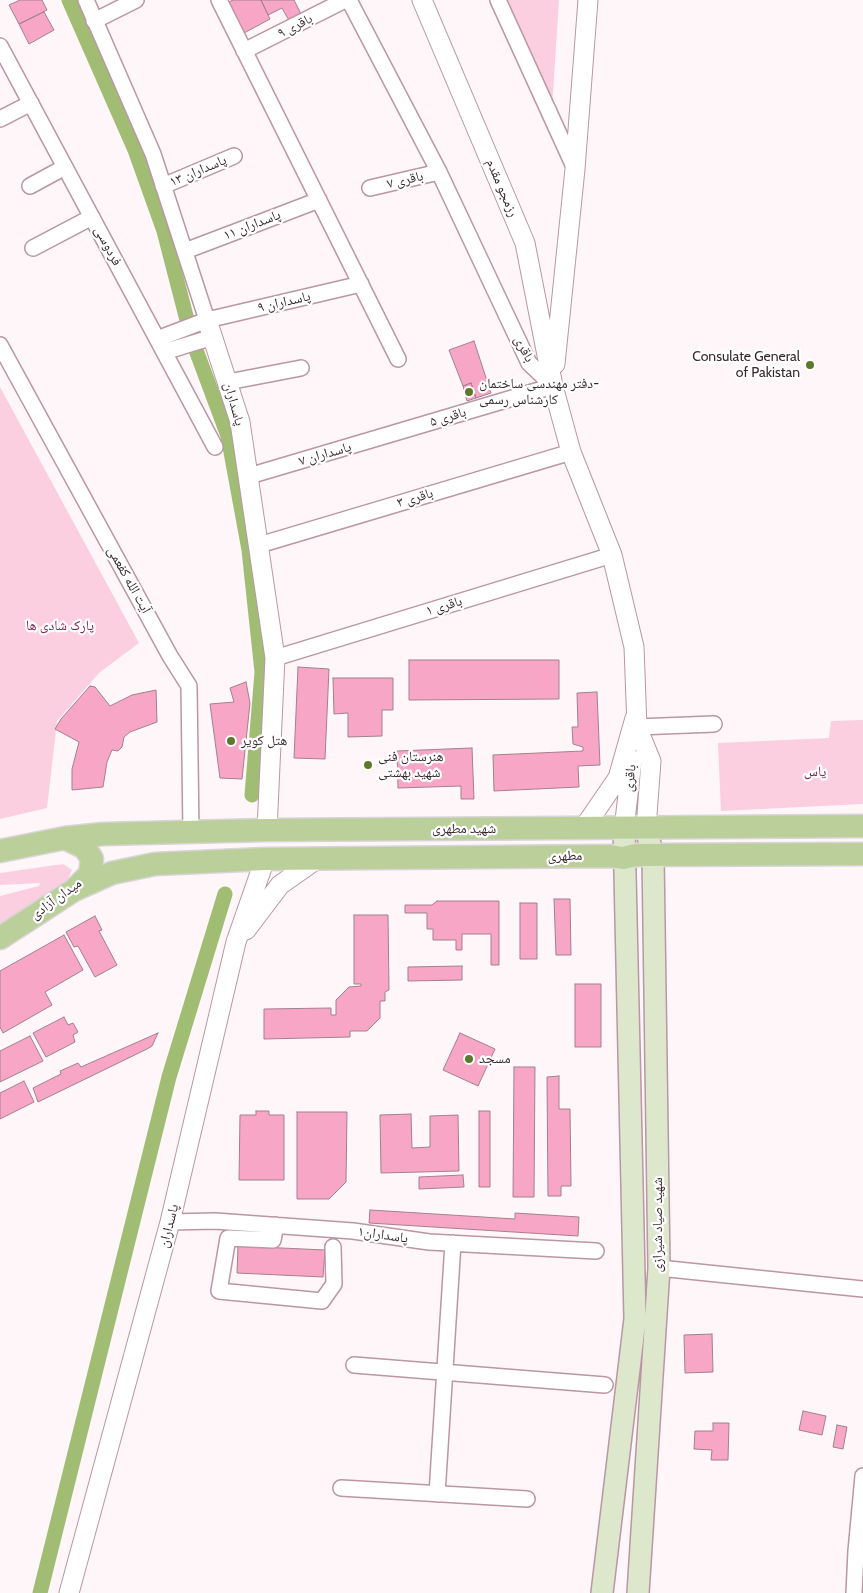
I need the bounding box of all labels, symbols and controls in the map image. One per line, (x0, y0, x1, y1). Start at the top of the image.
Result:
street label: باقری ۹ (275, 10, 315, 42)
street label: پاسداران ۱۳ (167, 152, 229, 190)
street label: رزمجو مقدم (482, 156, 522, 220)
street label: باقری ۷ (385, 168, 425, 192)
street label: پاسداران ۱۱ (221, 206, 283, 244)
street label: فردوسی (91, 223, 125, 269)
street label: پاسداران ۹ (256, 288, 312, 316)
street label: باقری (510, 333, 538, 365)
place label: Consulate General of Pakistan (692, 349, 800, 382)
marker: Consulate General of Pakistan (804, 359, 816, 371)
place label: دفتر مهندسی ساختمان- کارشناس رسمی (479, 376, 599, 408)
street label: پاسداران (220, 380, 248, 428)
marker: دفتر مهندسی ساختمان- کارشناس رسمی (463, 386, 475, 398)
street label: باقری ۵ (428, 404, 468, 430)
street label: پاسداران ۷ (297, 438, 353, 470)
street label: باقری ۳ (395, 485, 435, 511)
street label: آیت الله کفعمی (104, 543, 154, 617)
street label: باقری ۱ (424, 593, 464, 619)
park label: پارک شادی ها (26, 618, 94, 634)
place label: هتل کویر (241, 733, 287, 749)
marker: هتل کویر (225, 735, 237, 747)
place label: هنرستان فنی شهید بهشتی (378, 749, 444, 782)
marker: هنرستان فنی شهید بهشتی (362, 759, 374, 771)
street label: باقری (620, 763, 640, 793)
park label: یاس (804, 764, 826, 780)
street label: شهید مطهری (432, 821, 496, 837)
street label: مطهری (547, 847, 583, 865)
street label: میدان آزادی (27, 875, 85, 923)
place label: مسجد (479, 1051, 511, 1067)
marker: مسجد (463, 1053, 475, 1065)
street label: شهید صیاد شیرازی (650, 1177, 666, 1273)
street label: پاسداران (155, 1202, 183, 1250)
street label: پاسداران۱ (357, 1223, 409, 1247)

